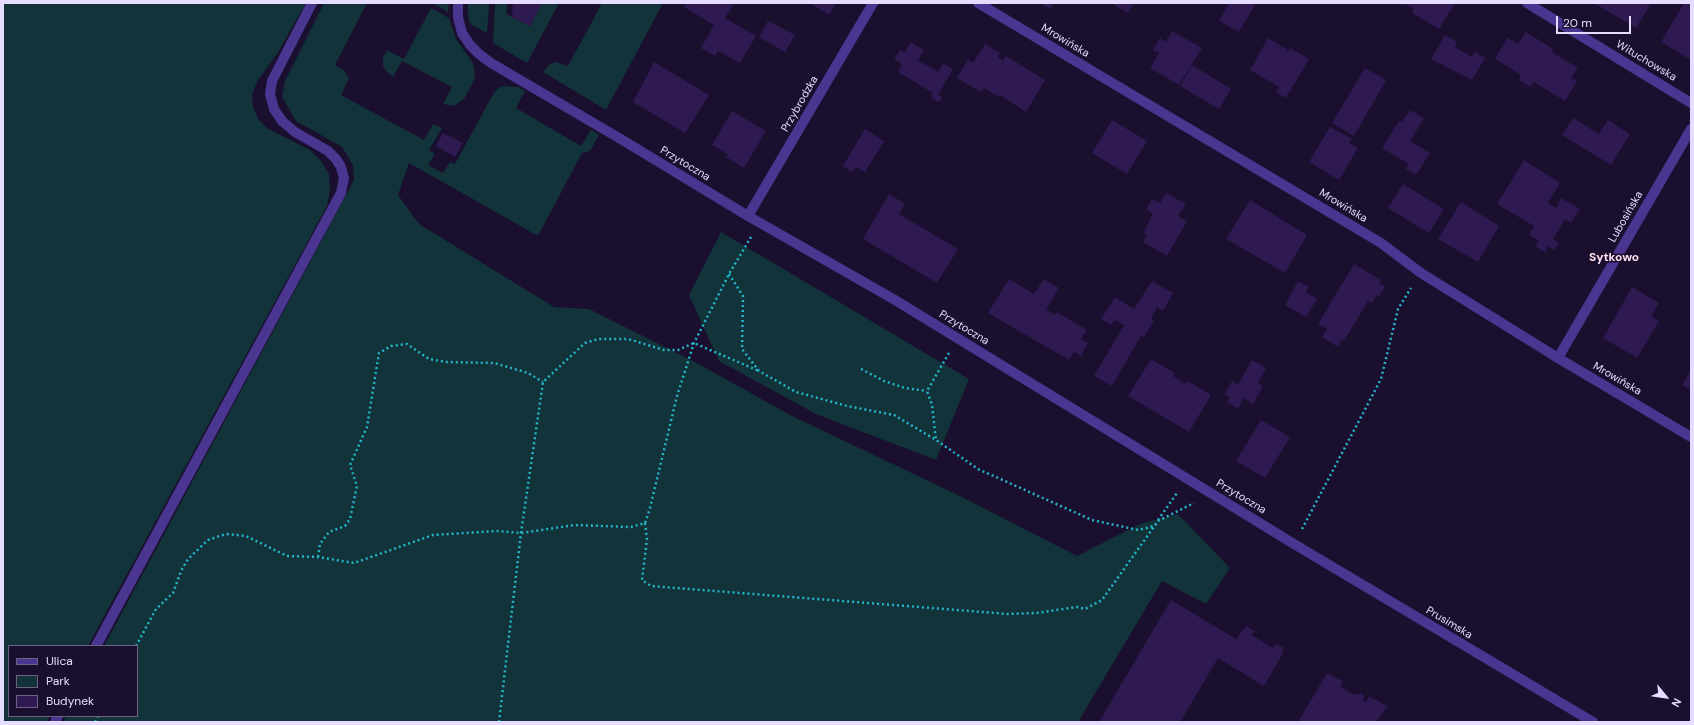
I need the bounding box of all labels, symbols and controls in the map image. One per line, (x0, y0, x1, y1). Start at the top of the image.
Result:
scale bar (1558, 8, 1633, 34)
text: 20 m (1563, 15, 1592, 31)
street label: Mrowińska (1039, 21, 1091, 61)
street label: Wituchowska (1613, 38, 1679, 84)
street label: Przybrodzka (779, 74, 821, 134)
street label: Przytoczna (658, 144, 712, 184)
street label: Mrowińska (1317, 186, 1369, 226)
street label: Lubosińska (1606, 189, 1646, 245)
district label: Sytkowo (1589, 251, 1639, 265)
street label: Przytoczna (937, 308, 991, 348)
street label: Mrowińska (1590, 360, 1644, 398)
street label: Przytoczna (1214, 477, 1268, 517)
street label: Prusimska (1423, 604, 1475, 642)
legend (8, 645, 138, 717)
text: Ulica (46, 653, 73, 669)
text: Park (46, 673, 70, 689)
north arrow (1646, 677, 1686, 717)
text: Budynek (46, 693, 94, 709)
text: N (1668, 696, 1685, 710)

